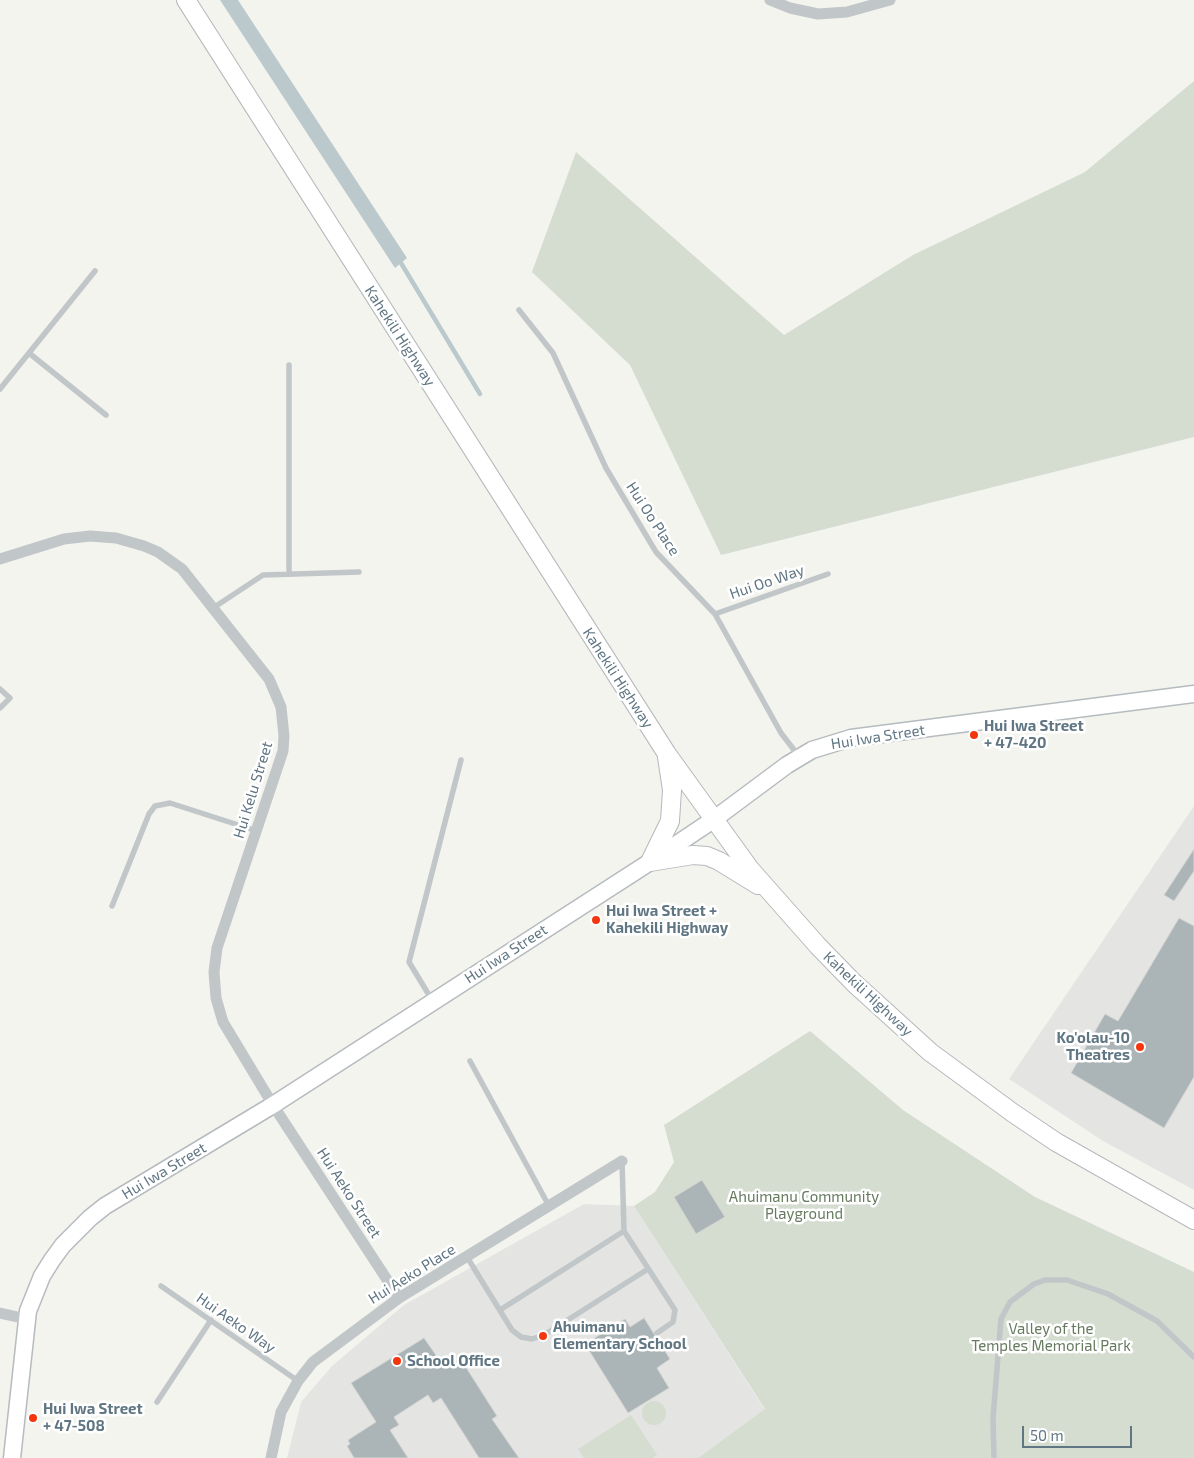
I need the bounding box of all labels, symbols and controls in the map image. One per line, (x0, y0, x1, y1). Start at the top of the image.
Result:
street label: Kahekili Highway (361, 282, 439, 390)
street label: Hui Oo Place (622, 479, 684, 559)
street label: Hui Oo Way (727, 561, 807, 603)
street label: Kahekili Highway (579, 624, 657, 732)
place label: Hui Iwa Street + 47-420 (984, 717, 1084, 752)
street label: Hui Iwa Street (830, 721, 926, 753)
marker: Hui Iwa Street + 47-420 (968, 729, 980, 741)
street label: Hui Kelu Street (230, 739, 276, 841)
place label: Hui Iwa Street + Kahekili Highway (606, 902, 728, 937)
marker: Hui Iwa Street + Kahekili Highway (590, 914, 602, 926)
street label: Hui Iwa Street (461, 921, 551, 987)
street label: Kahekili Highway (819, 948, 917, 1040)
place label: Ko'olau-10 Theatres (1056, 1029, 1130, 1064)
marker: Ko'olau-10 Theatres (1134, 1041, 1146, 1053)
street label: Hui Iwa Street (119, 1139, 209, 1203)
street label: Hui Aeko Street (313, 1144, 385, 1242)
park label: Ahuimanu Community Playground (729, 1188, 879, 1223)
street label: Hui Aeko Place (365, 1240, 459, 1308)
street label: Hui Aeko Way (193, 1289, 279, 1357)
place label: Ahuimanu Elementary School (553, 1318, 687, 1353)
park label: Valley of the Temples Memorial Park (971, 1320, 1131, 1355)
marker: Ahuimanu Elementary School (537, 1330, 549, 1342)
place label: School Office (407, 1352, 500, 1370)
marker: School Office (391, 1355, 403, 1367)
place label: Hui Iwa Street + 47-508 (43, 1400, 143, 1435)
marker: Hui Iwa Street + 47-508 (27, 1412, 39, 1424)
scale bar (1024, 1416, 1134, 1448)
text: 50 m (1030, 1426, 1064, 1444)

